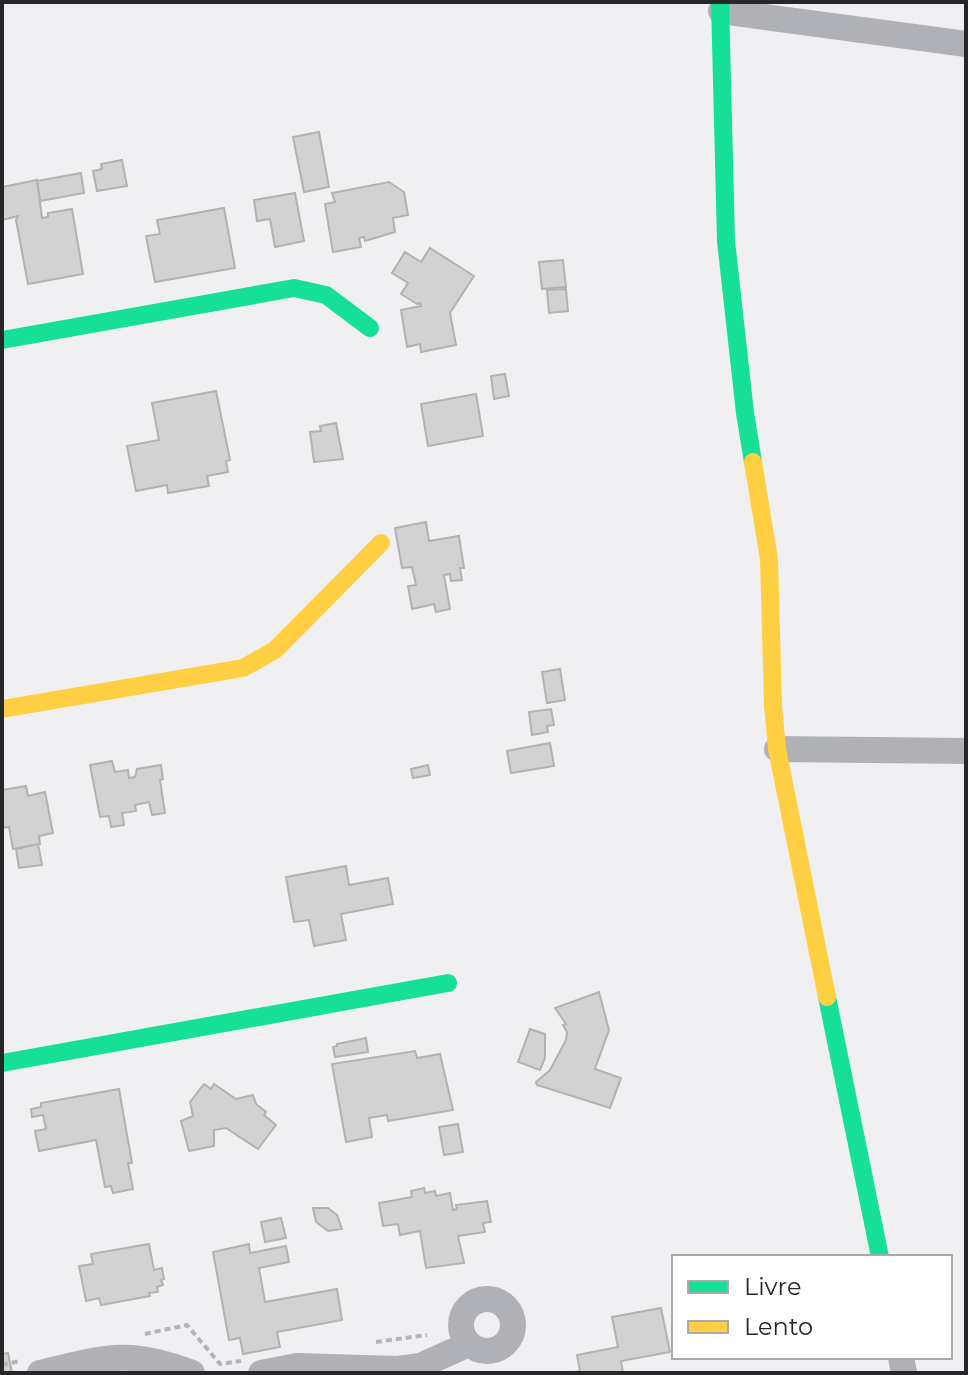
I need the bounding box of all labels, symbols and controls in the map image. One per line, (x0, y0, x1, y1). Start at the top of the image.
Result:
legend (672, 1255, 952, 1359)
text: Livre (744, 1272, 801, 1301)
text: Lento (744, 1312, 813, 1341)

